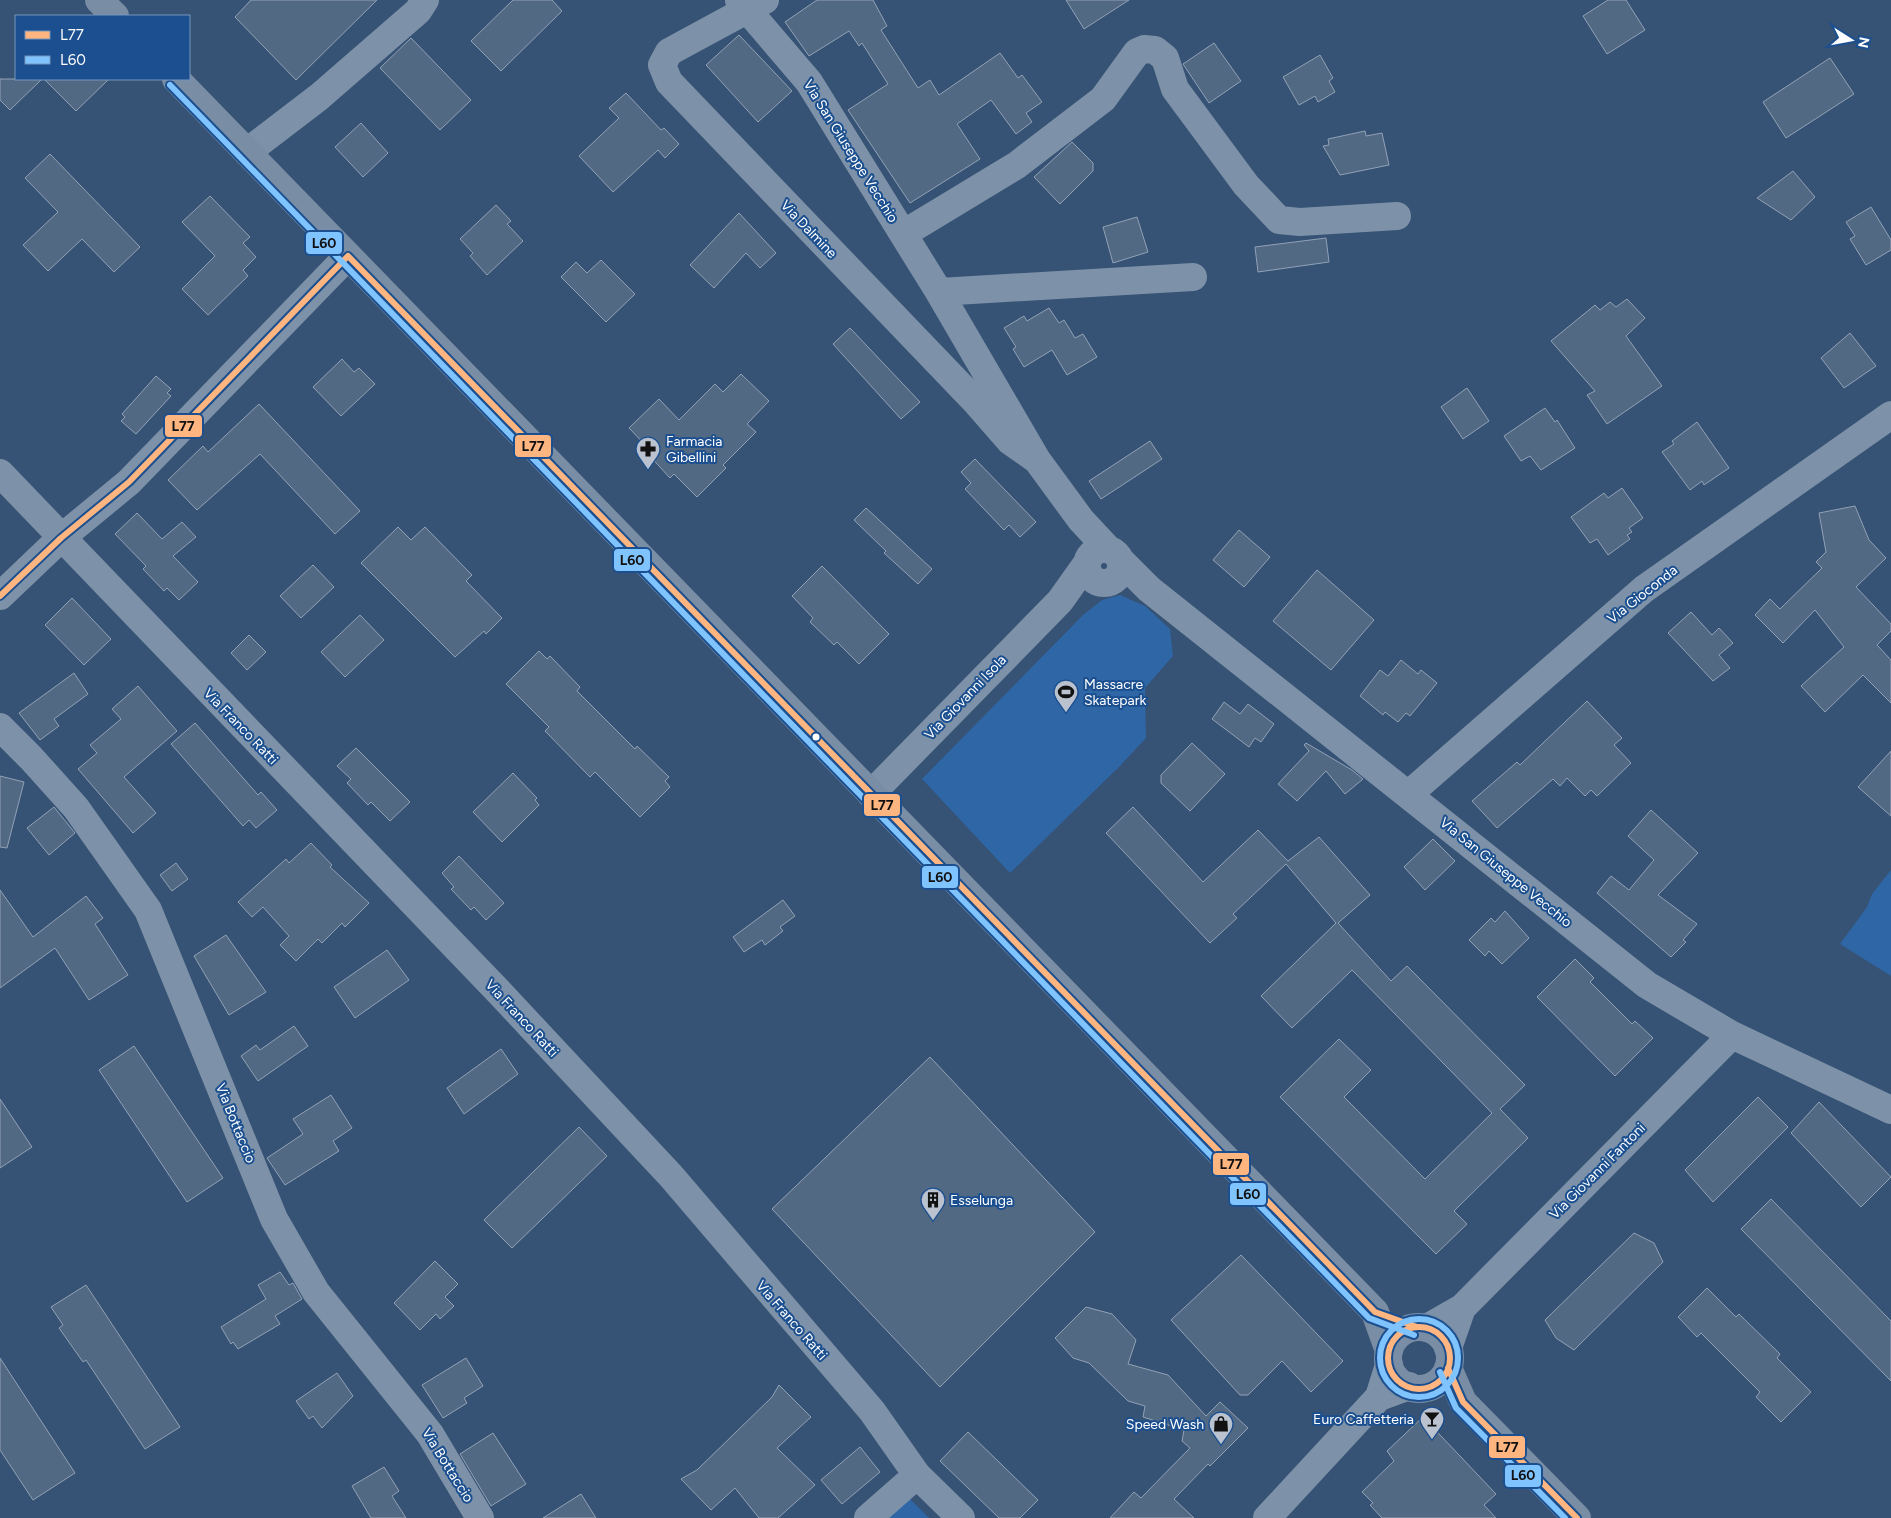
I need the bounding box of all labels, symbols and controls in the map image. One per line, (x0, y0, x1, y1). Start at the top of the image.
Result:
legend (15, 15, 190, 80)
north arrow (1826, 15, 1876, 65)
text: L77 (60, 26, 84, 44)
text: N (1854, 35, 1873, 49)
text: L60 (60, 51, 86, 69)
street label: Via San Giuseppe Vecchio (800, 77, 902, 226)
street label: Via Dalmine (777, 197, 841, 262)
line badge: L60 (305, 231, 343, 255)
text: L60 (312, 235, 336, 252)
line badge: L77 (164, 414, 203, 438)
text: L77 (171, 418, 195, 435)
place label: Farmacia Gibellini (666, 433, 722, 466)
line badge: L77 (514, 434, 552, 458)
pharmacy icon: Farmacia Gibellini (635, 436, 661, 470)
text: L77 (521, 438, 545, 455)
line badge: L60 (613, 548, 651, 572)
text: L60 (620, 552, 644, 569)
street label: Via Gioconda (1604, 562, 1681, 627)
street label: Via Giovanni Isola (921, 652, 1010, 743)
place label: Massacre Skatepark (1084, 676, 1146, 709)
sports icon: Massacre Skatepark (1053, 679, 1079, 713)
street label: Via Franco Ratti (200, 685, 281, 768)
unlabelled marker (811, 732, 821, 742)
line badge: L77 (863, 793, 901, 817)
text: L77 (870, 797, 894, 814)
street label: Via San Giuseppe Vecchio (1436, 814, 1575, 931)
line badge: L60 (921, 865, 959, 889)
text: L60 (928, 869, 952, 886)
street label: Via Franco Ratti (481, 976, 562, 1061)
street label: Via Bottaccio (212, 1081, 259, 1166)
street label: Via Giovanni Fantoni (1546, 1120, 1649, 1223)
line badge: L77 (1212, 1152, 1250, 1176)
text: L77 (1219, 1156, 1243, 1173)
line badge: L60 (1229, 1182, 1267, 1206)
text: L60 (1236, 1186, 1260, 1203)
building icon: Esselunga (920, 1187, 946, 1221)
place label: Esselunga (950, 1192, 1013, 1209)
street label: Via Franco Ratti (753, 1277, 831, 1363)
bar icon: Euro Caffetteria (1419, 1406, 1445, 1440)
shop icon: Speed Wash (1208, 1411, 1234, 1445)
place label: Euro Caffetteria (1313, 1411, 1414, 1428)
place label: Speed Wash (1126, 1416, 1204, 1433)
street label: Via Bottaccio (418, 1425, 477, 1506)
line badge: L77 (1488, 1435, 1526, 1459)
text: L77 (1495, 1439, 1519, 1456)
line badge: L60 (1504, 1464, 1542, 1488)
text: L60 (1511, 1467, 1535, 1484)

